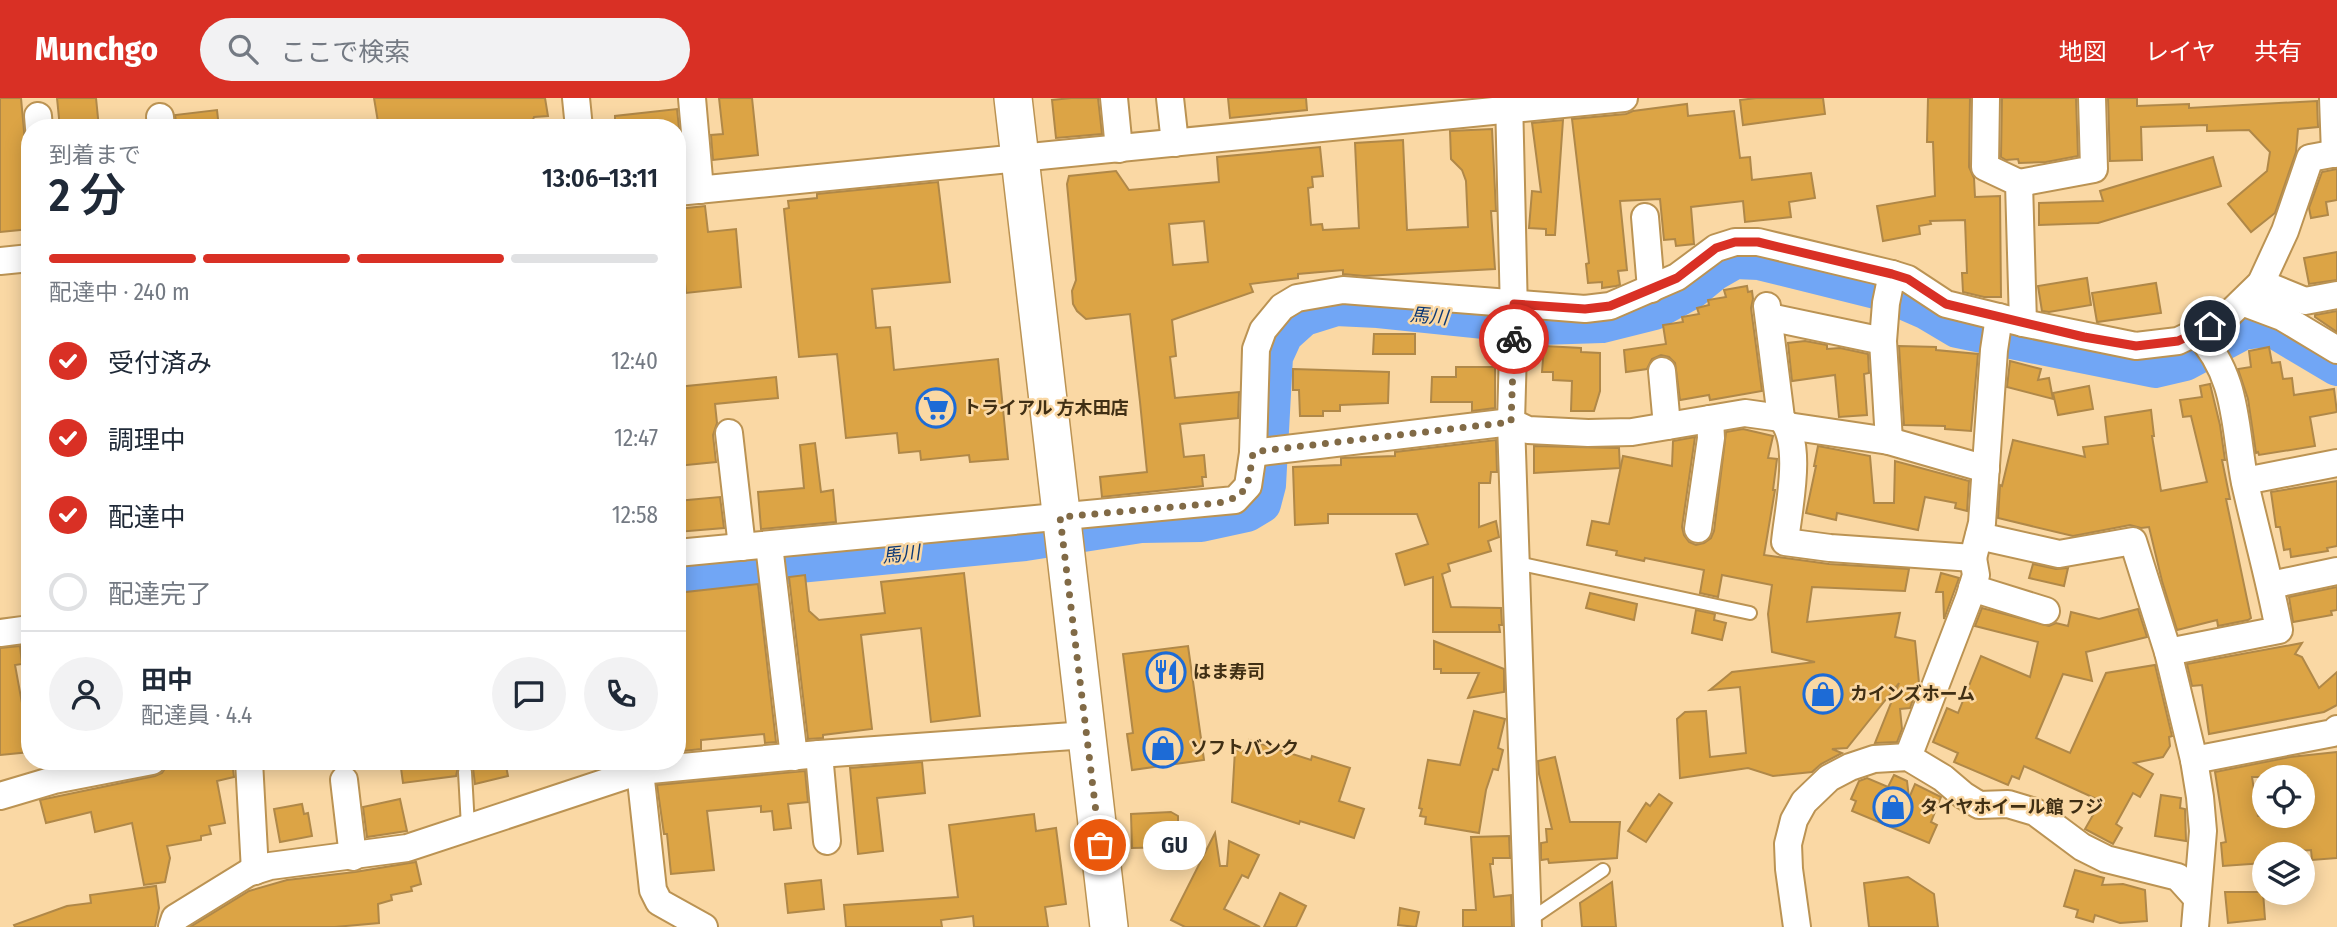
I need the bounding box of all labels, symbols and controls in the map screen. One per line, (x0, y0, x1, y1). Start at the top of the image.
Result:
search box (200, 18, 690, 81)
text: Munchgo (35, 29, 158, 69)
icon: search (224, 30, 262, 68)
text: ここで検索 (280, 37, 410, 68)
text: 地図 (2059, 38, 2107, 66)
text: レイヤ (2145, 38, 2216, 66)
text: 共有 (2254, 38, 2302, 66)
text: 到着まで (49, 141, 141, 169)
text: 13:06–13:11 (542, 163, 658, 194)
text: 2 分 (49, 168, 126, 223)
text: 配達中 · 240 m (49, 278, 190, 306)
pin (2180, 296, 2240, 356)
water label: 馬川 (1409, 303, 1451, 329)
courier (1479, 304, 1549, 374)
icon: home (2191, 307, 2229, 345)
icon: bike (1495, 320, 1533, 358)
icon: check (49, 342, 87, 380)
text: 12:40 (611, 347, 658, 375)
text: 受付済み (108, 348, 212, 379)
supermarket icon: トライアル 方木田店 (915, 387, 957, 429)
place label: トライアル 方木田店 (963, 397, 1129, 419)
icon: check (49, 419, 87, 457)
text: 12:47 (614, 424, 658, 452)
text: 調理中 (108, 425, 186, 456)
icon: check (49, 496, 87, 534)
text: 12:58 (612, 501, 658, 529)
text: 配達中 (108, 502, 186, 533)
water label: 馬川 (881, 540, 923, 567)
text: 配達完了 (108, 579, 212, 610)
restaurant icon: はま寿司 (1145, 651, 1187, 693)
button: person (49, 657, 123, 731)
button: chat (492, 657, 566, 731)
button: phone (584, 657, 658, 731)
place label: はま寿司 (1193, 661, 1265, 683)
text: 田中 (141, 665, 193, 696)
shop icon: カインズホーム (1802, 673, 1844, 715)
place label: カインズホーム (1850, 683, 1975, 705)
text: 配達員 · 4.4 (141, 701, 252, 729)
shop icon: ソフトバンク (1142, 727, 1184, 769)
place label: ソフトバンク (1190, 737, 1299, 759)
map controls (2252, 765, 2315, 905)
button: locate (2252, 765, 2315, 828)
shop icon: タイヤホイール館 フジ (1872, 786, 1914, 828)
place label: タイヤホイール館 フジ (1920, 796, 2103, 818)
pin (1070, 815, 1130, 875)
callout: GU (1142, 820, 1205, 870)
icon: bag (1081, 826, 1119, 864)
text: GU (1161, 831, 1188, 859)
button: layers (2252, 842, 2315, 905)

